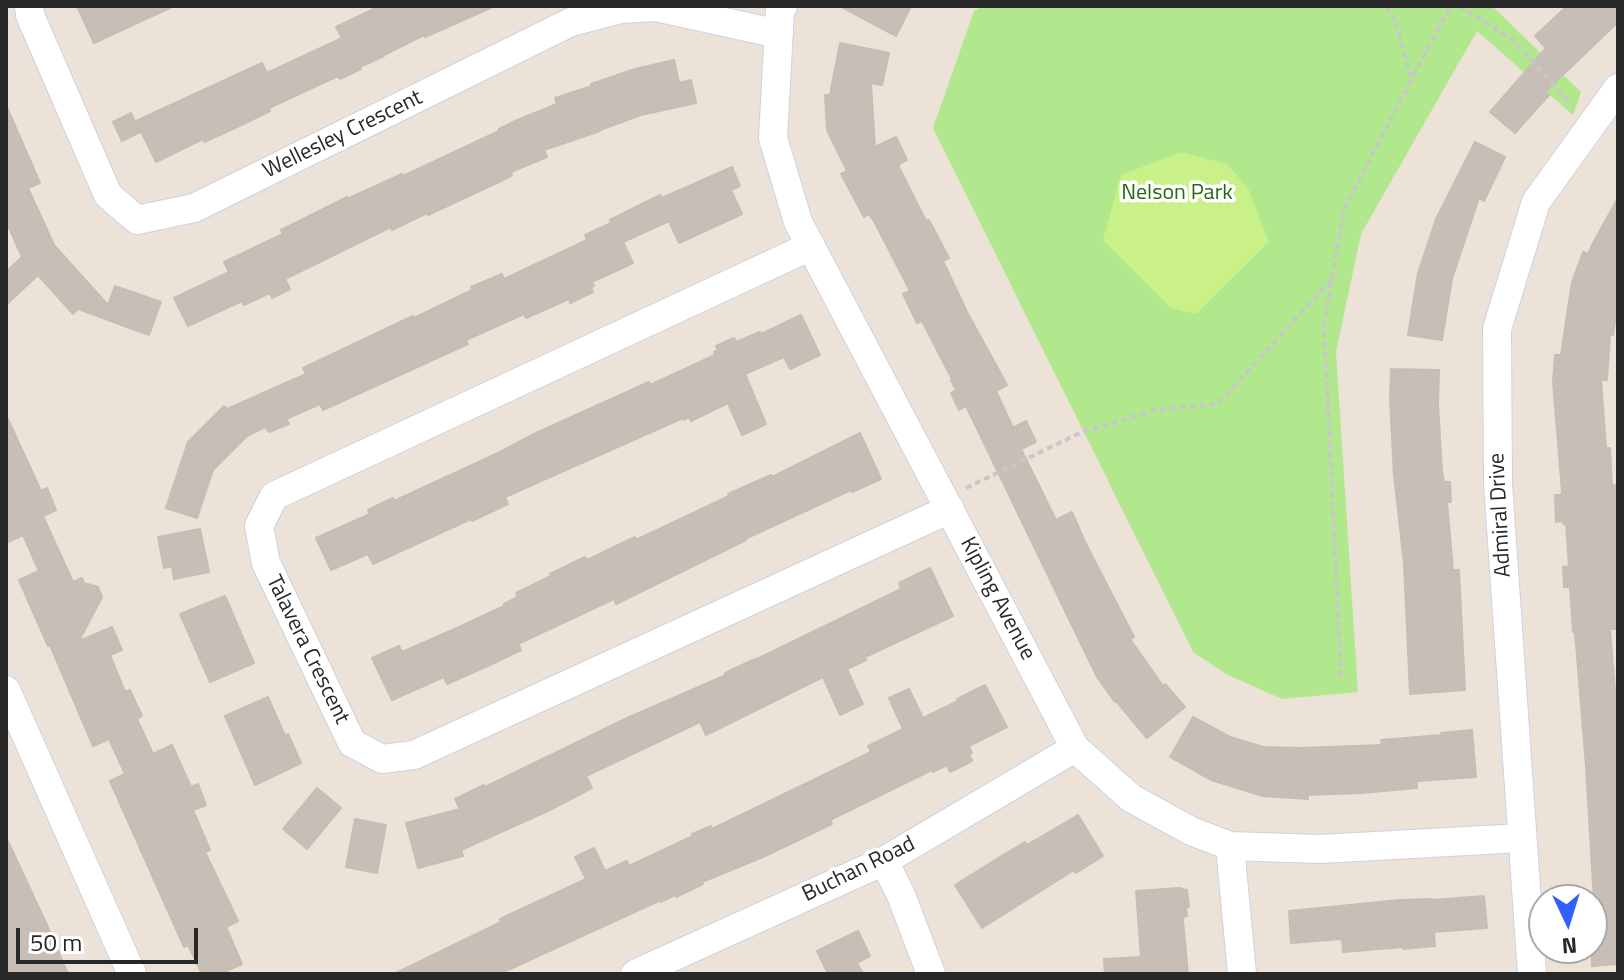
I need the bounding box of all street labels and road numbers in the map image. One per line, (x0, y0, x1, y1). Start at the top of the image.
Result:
street label: Wellesley Crescent (259, 85, 427, 185)
street label: Admiral Drive (1485, 452, 1517, 578)
street label: Kipling Avenue (954, 533, 1040, 665)
street label: Talavera Crescent (260, 571, 354, 729)
street label: Buchan Road (798, 831, 920, 909)

